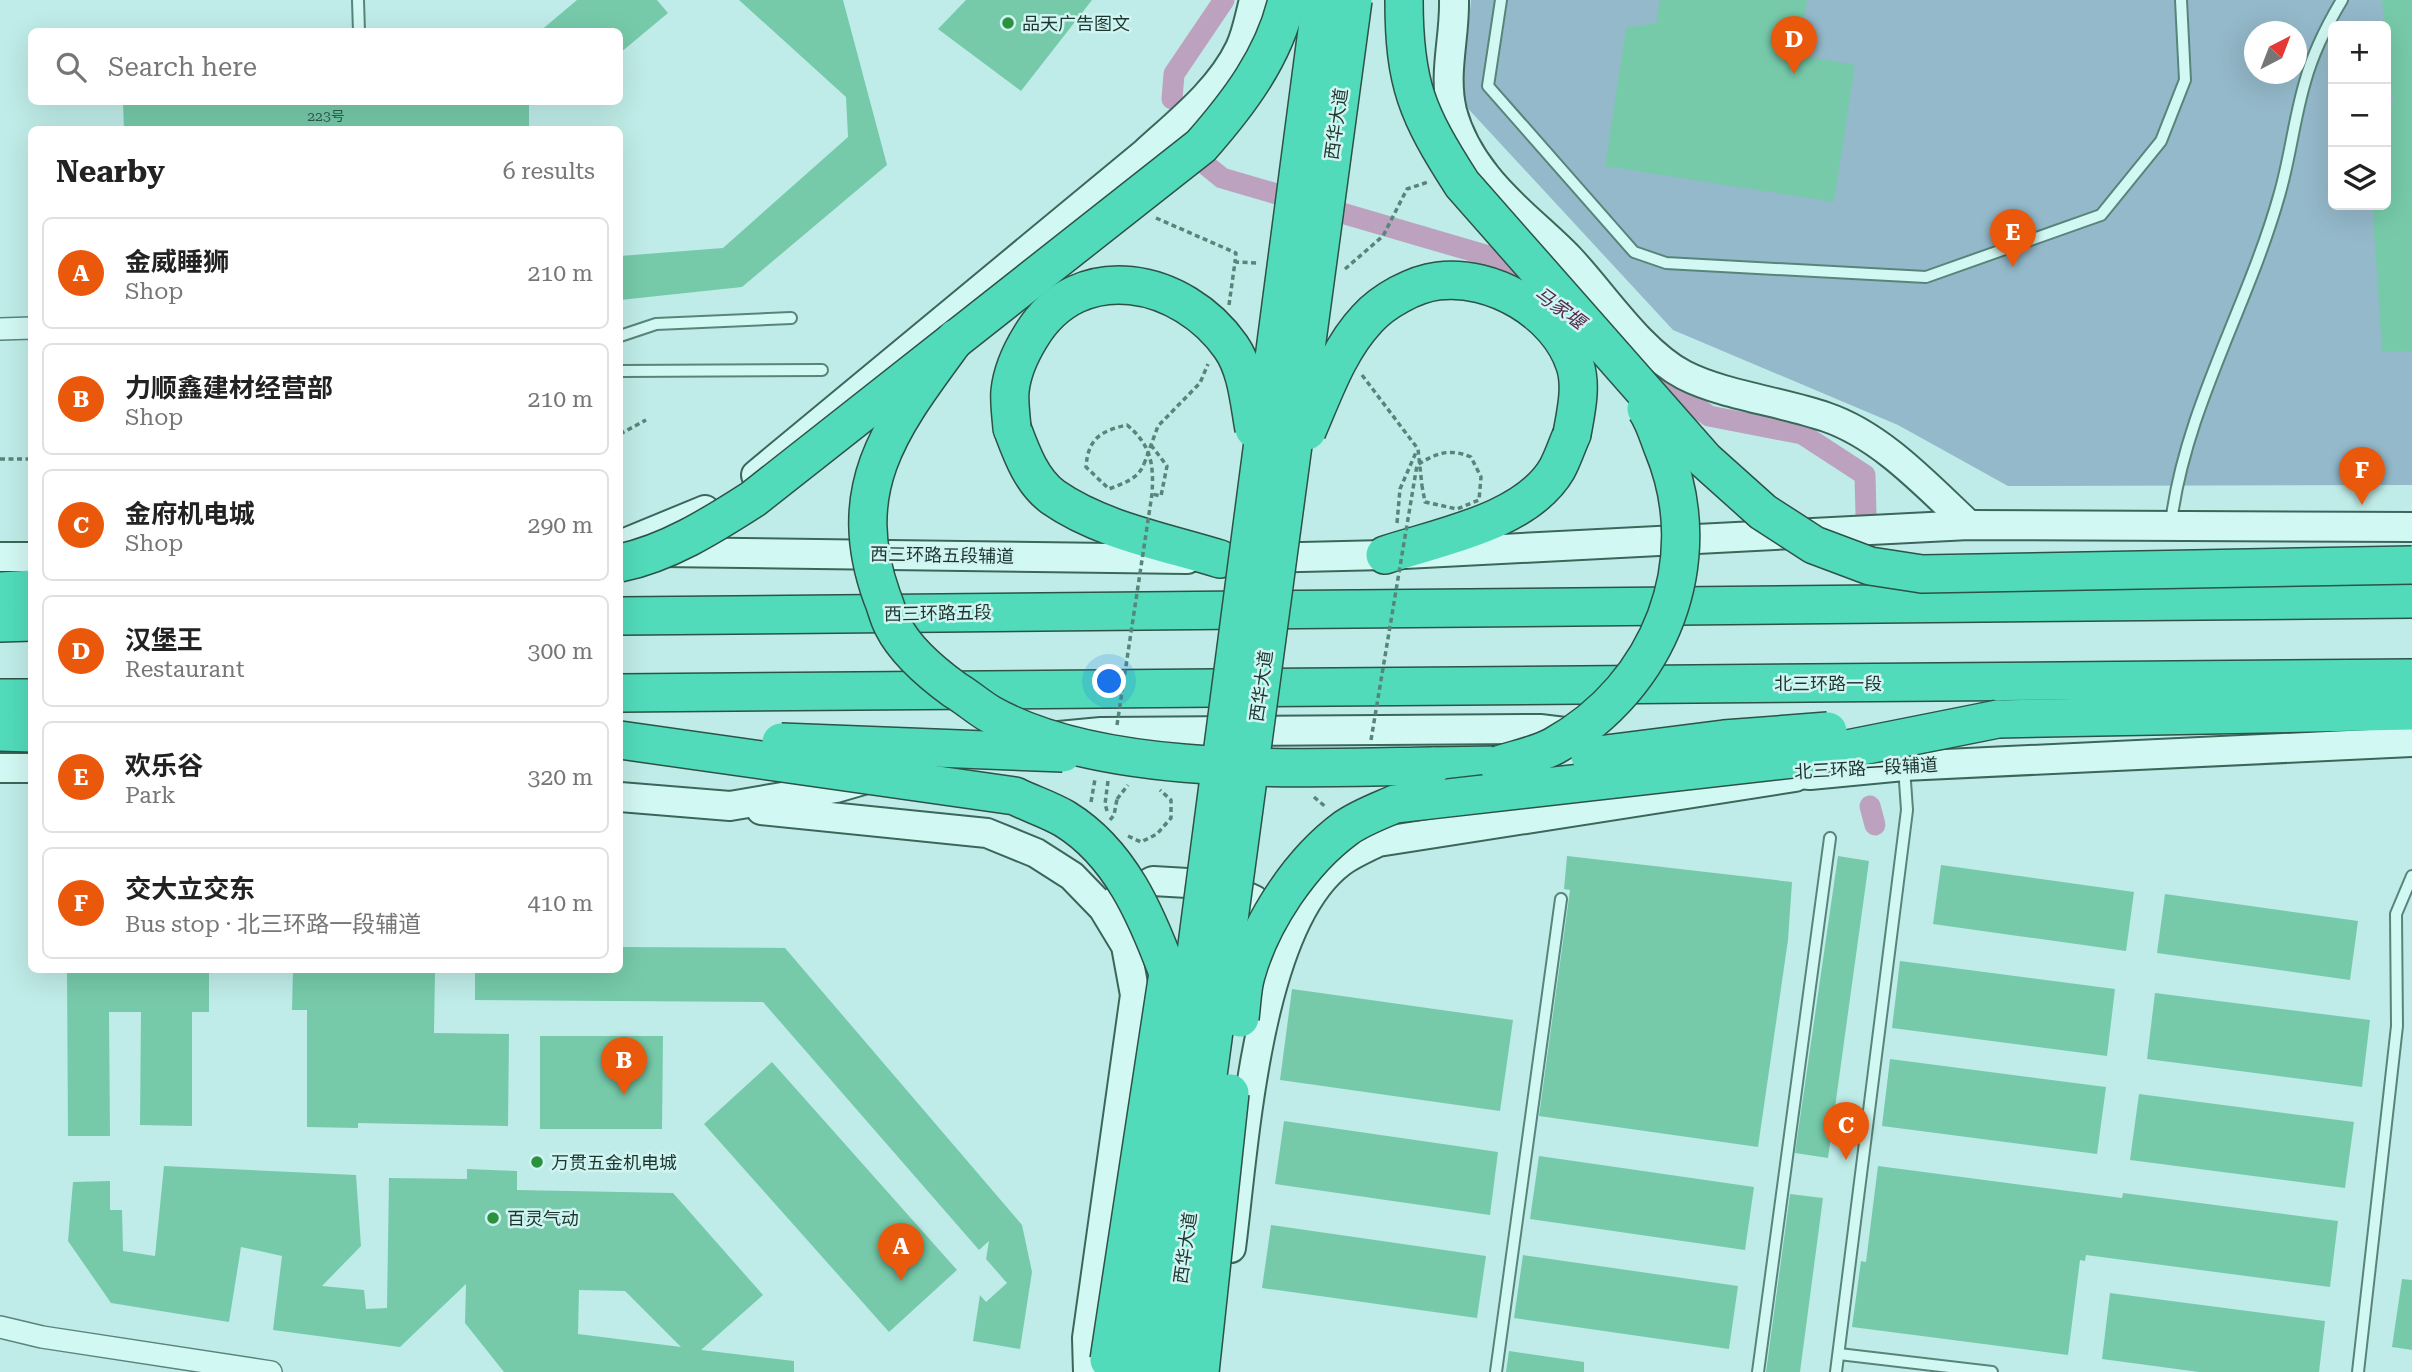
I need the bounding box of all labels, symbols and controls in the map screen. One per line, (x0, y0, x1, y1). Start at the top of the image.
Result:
place label: 品天广告图文 (1022, 13, 1130, 34)
marker: 品天广告图文 (1000, 15, 1016, 31)
pin: D (1771, 16, 1817, 74)
north arrow (2244, 21, 2307, 84)
map controls (2328, 21, 2391, 210)
button: + (2328, 21, 2391, 84)
search box (28, 28, 623, 105)
icon: search (52, 48, 90, 86)
text: Search here (108, 52, 257, 82)
button: − (2328, 84, 2391, 147)
street label: 西华大道 (1321, 87, 1351, 161)
house number: 223号 (307, 108, 345, 124)
button: layers (2328, 147, 2391, 210)
text: Nearby (56, 154, 165, 189)
text: 6 results (503, 158, 595, 185)
pin: E (1990, 209, 2036, 267)
text: 金威睡狮 (125, 247, 229, 277)
text: A (73, 260, 89, 287)
text: 210 m (528, 260, 593, 287)
text: Shop (125, 278, 183, 305)
water label: 马家堰 (1530, 282, 1592, 336)
text: 力顺鑫建材经营部 (125, 373, 333, 403)
text: B (73, 386, 89, 413)
text: 210 m (528, 386, 593, 413)
text: Shop (125, 404, 183, 431)
pin: F (2339, 447, 2385, 505)
text: 金府机电城 (125, 499, 255, 529)
text: C (73, 512, 89, 539)
text: 290 m (528, 512, 593, 539)
text: Shop (125, 530, 183, 557)
street label: 西三环路五段辅道 (870, 543, 1014, 567)
street label: 西三环路五段 (884, 602, 992, 624)
text: 汉堡王 (125, 625, 203, 655)
text: D (72, 638, 90, 665)
text: 300 m (528, 638, 593, 665)
street label: 西华大道 (1246, 649, 1276, 723)
text: Restaurant (125, 656, 244, 683)
your location (1092, 664, 1126, 698)
street label: 北三环路一段 (1774, 673, 1882, 694)
text: 欢乐谷 (125, 751, 203, 781)
street label: 北三环路一段辅道 (1794, 754, 1938, 782)
text: E (74, 764, 88, 791)
text: 320 m (528, 764, 593, 791)
text: Park (125, 782, 176, 809)
text: 交大立交东 (125, 874, 255, 904)
text: F (74, 890, 88, 917)
text: 410 m (528, 890, 593, 917)
text: Bus stop · 北三环路一段辅道 (125, 911, 421, 938)
pin: B (601, 1037, 647, 1095)
pin: C (1823, 1102, 1869, 1160)
place label: 万贯五金机电城 (551, 1152, 677, 1173)
marker: 万贯五金机电城 (529, 1154, 545, 1170)
place label: 百灵气动 (507, 1208, 579, 1229)
marker: 百灵气动 (485, 1210, 501, 1226)
street label: 西华大道 (1170, 1211, 1200, 1285)
pin: A (878, 1223, 924, 1281)

